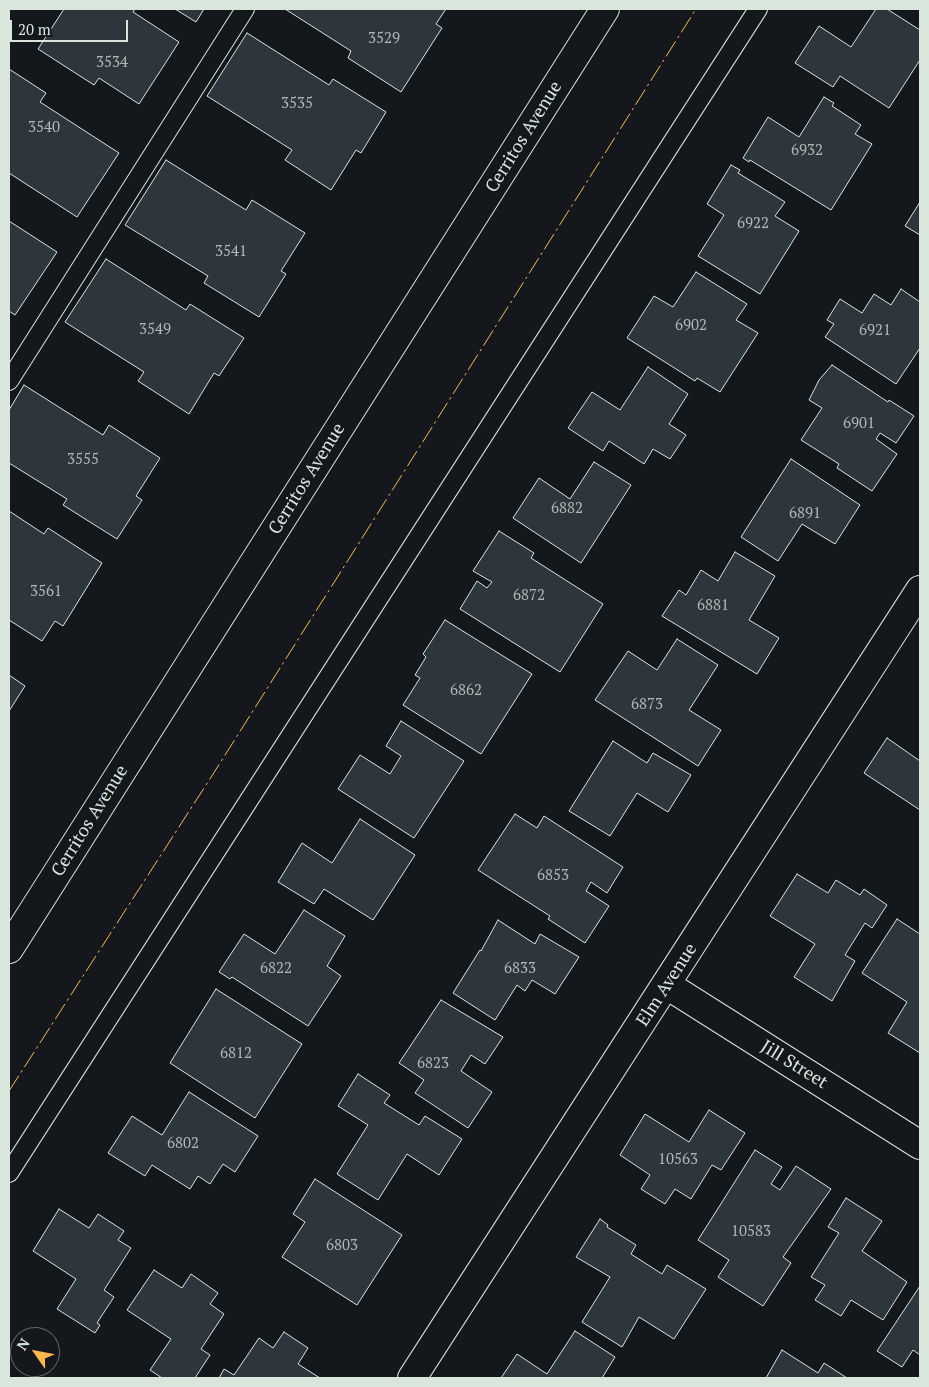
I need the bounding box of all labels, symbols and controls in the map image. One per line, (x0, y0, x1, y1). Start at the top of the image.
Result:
scale bar (12, 10, 130, 42)
text: 20 m (18, 19, 51, 39)
house number: 3529 (368, 30, 400, 48)
house number: 3534 (96, 54, 128, 72)
street label: Cerritos Avenue (481, 77, 567, 197)
house number: 3535 (281, 95, 313, 113)
house number: 3540 (28, 119, 60, 137)
house number: 6932 (791, 142, 823, 160)
house number: 6922 (737, 215, 769, 233)
house number: 3541 (215, 243, 247, 261)
house number: 6902 (675, 317, 707, 335)
house number: 3549 (139, 321, 171, 339)
house number: 6921 (859, 322, 891, 340)
house number: 6901 (843, 415, 875, 433)
street label: Cerritos Avenue (264, 419, 350, 539)
house number: 3555 (67, 451, 99, 469)
house number: 6882 (551, 500, 583, 518)
house number: 6891 (789, 505, 821, 523)
house number: 3561 (30, 583, 62, 601)
house number: 6872 (513, 587, 545, 605)
house number: 6881 (697, 597, 729, 615)
house number: 6862 (450, 682, 482, 700)
house number: 6873 (631, 696, 663, 714)
street label: Cerritos Avenue (47, 761, 133, 881)
house number: 6853 (537, 867, 569, 885)
street label: Elm Avenue (632, 939, 702, 1031)
house number: 6822 (260, 960, 292, 978)
house number: 6833 (504, 960, 536, 978)
street label: Jill Street (757, 1036, 831, 1094)
house number: 6812 (220, 1045, 252, 1063)
house number: 6823 (417, 1055, 449, 1073)
house number: 6802 (167, 1135, 199, 1153)
house number: 10563 (658, 1151, 698, 1169)
house number: 10583 (731, 1223, 771, 1241)
house number: 6803 (326, 1237, 358, 1255)
north arrow (10, 1327, 60, 1377)
text: N (12, 1334, 34, 1354)

